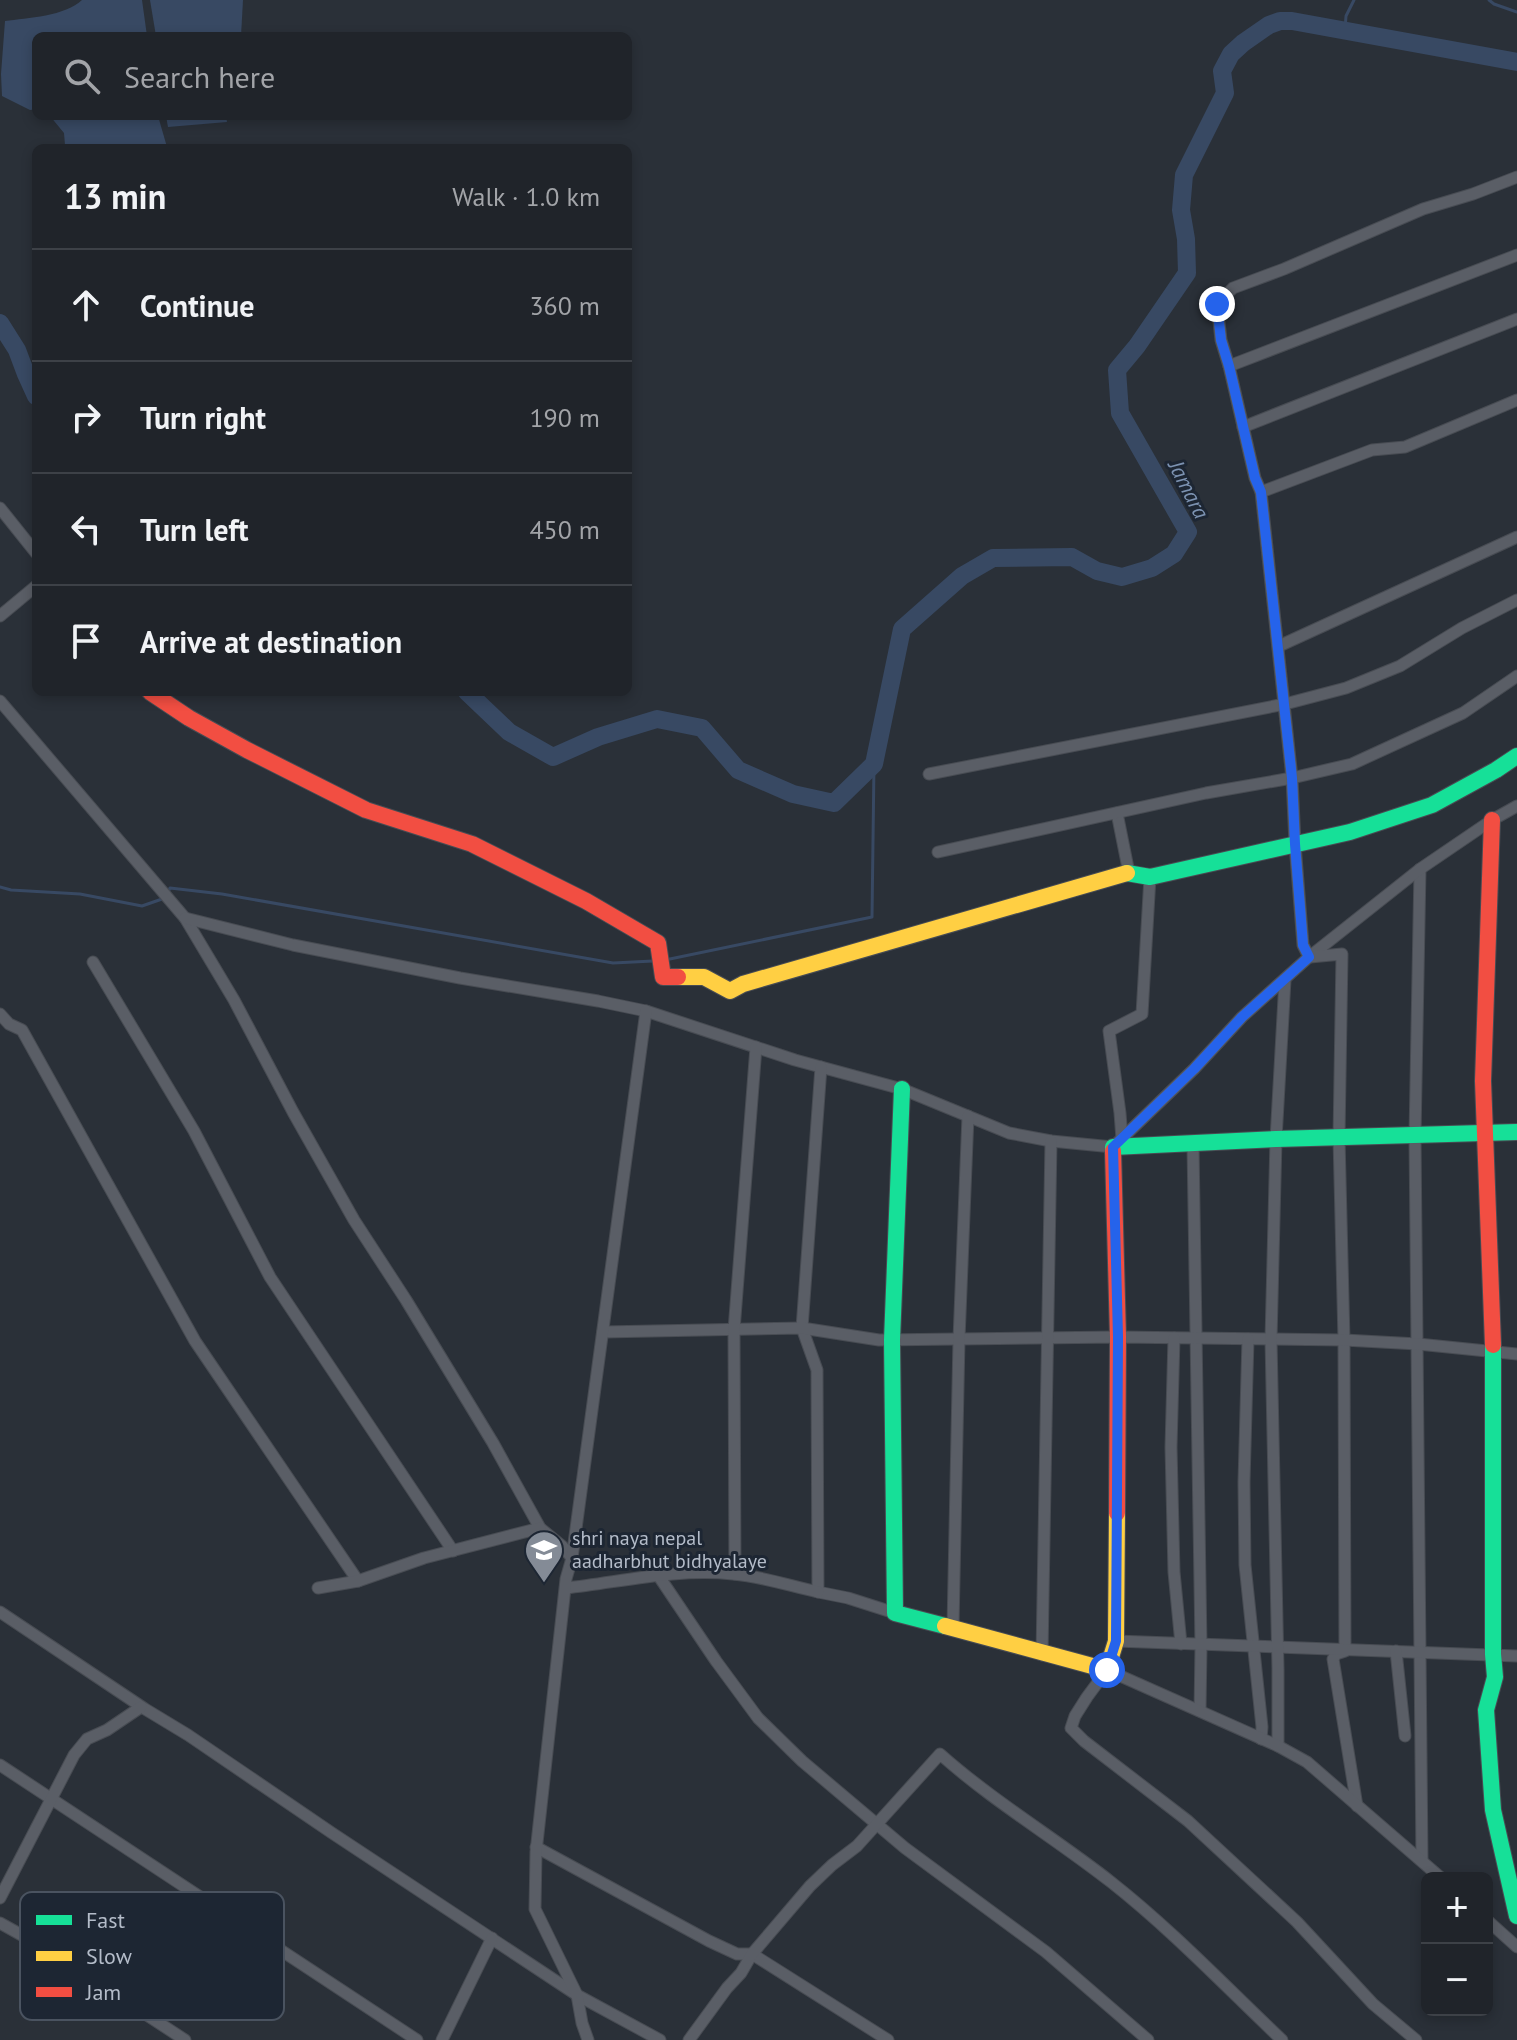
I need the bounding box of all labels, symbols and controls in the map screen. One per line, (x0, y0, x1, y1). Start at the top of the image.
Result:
search box (32, 32, 632, 120)
icon: search (60, 54, 104, 98)
text: Search here (124, 57, 275, 96)
text: 13 min (64, 174, 166, 218)
text: Walk · 1.0 km (452, 180, 600, 213)
icon: ahead (64, 283, 108, 327)
text: Continue (140, 286, 254, 325)
route end (1199, 286, 1235, 322)
text: 360 m (529, 289, 600, 322)
icon: right (64, 395, 108, 439)
text: Turn right (140, 398, 266, 437)
text: 190 m (529, 401, 600, 434)
water label: Jamara (1161, 453, 1216, 523)
icon: left (64, 507, 108, 551)
text: Turn left (140, 510, 248, 549)
text: 450 m (529, 513, 600, 546)
icon: arrive (64, 619, 108, 663)
text: Arrive at destination (140, 622, 402, 661)
place label: shri naya nepal aadharbhut bidhyalaye (572, 1525, 767, 1574)
school or university icon: shri naya nepal aadharbhut bidhyalaye (523, 1529, 565, 1584)
route start (1089, 1652, 1125, 1688)
map controls (1421, 1872, 1493, 2016)
button: + (1421, 1872, 1493, 1944)
legend (20, 1892, 284, 2020)
text: Fast (86, 1906, 126, 1934)
text: Slow (86, 1942, 132, 1970)
button: − (1421, 1944, 1493, 2016)
text: Jam (85, 1978, 121, 2006)

